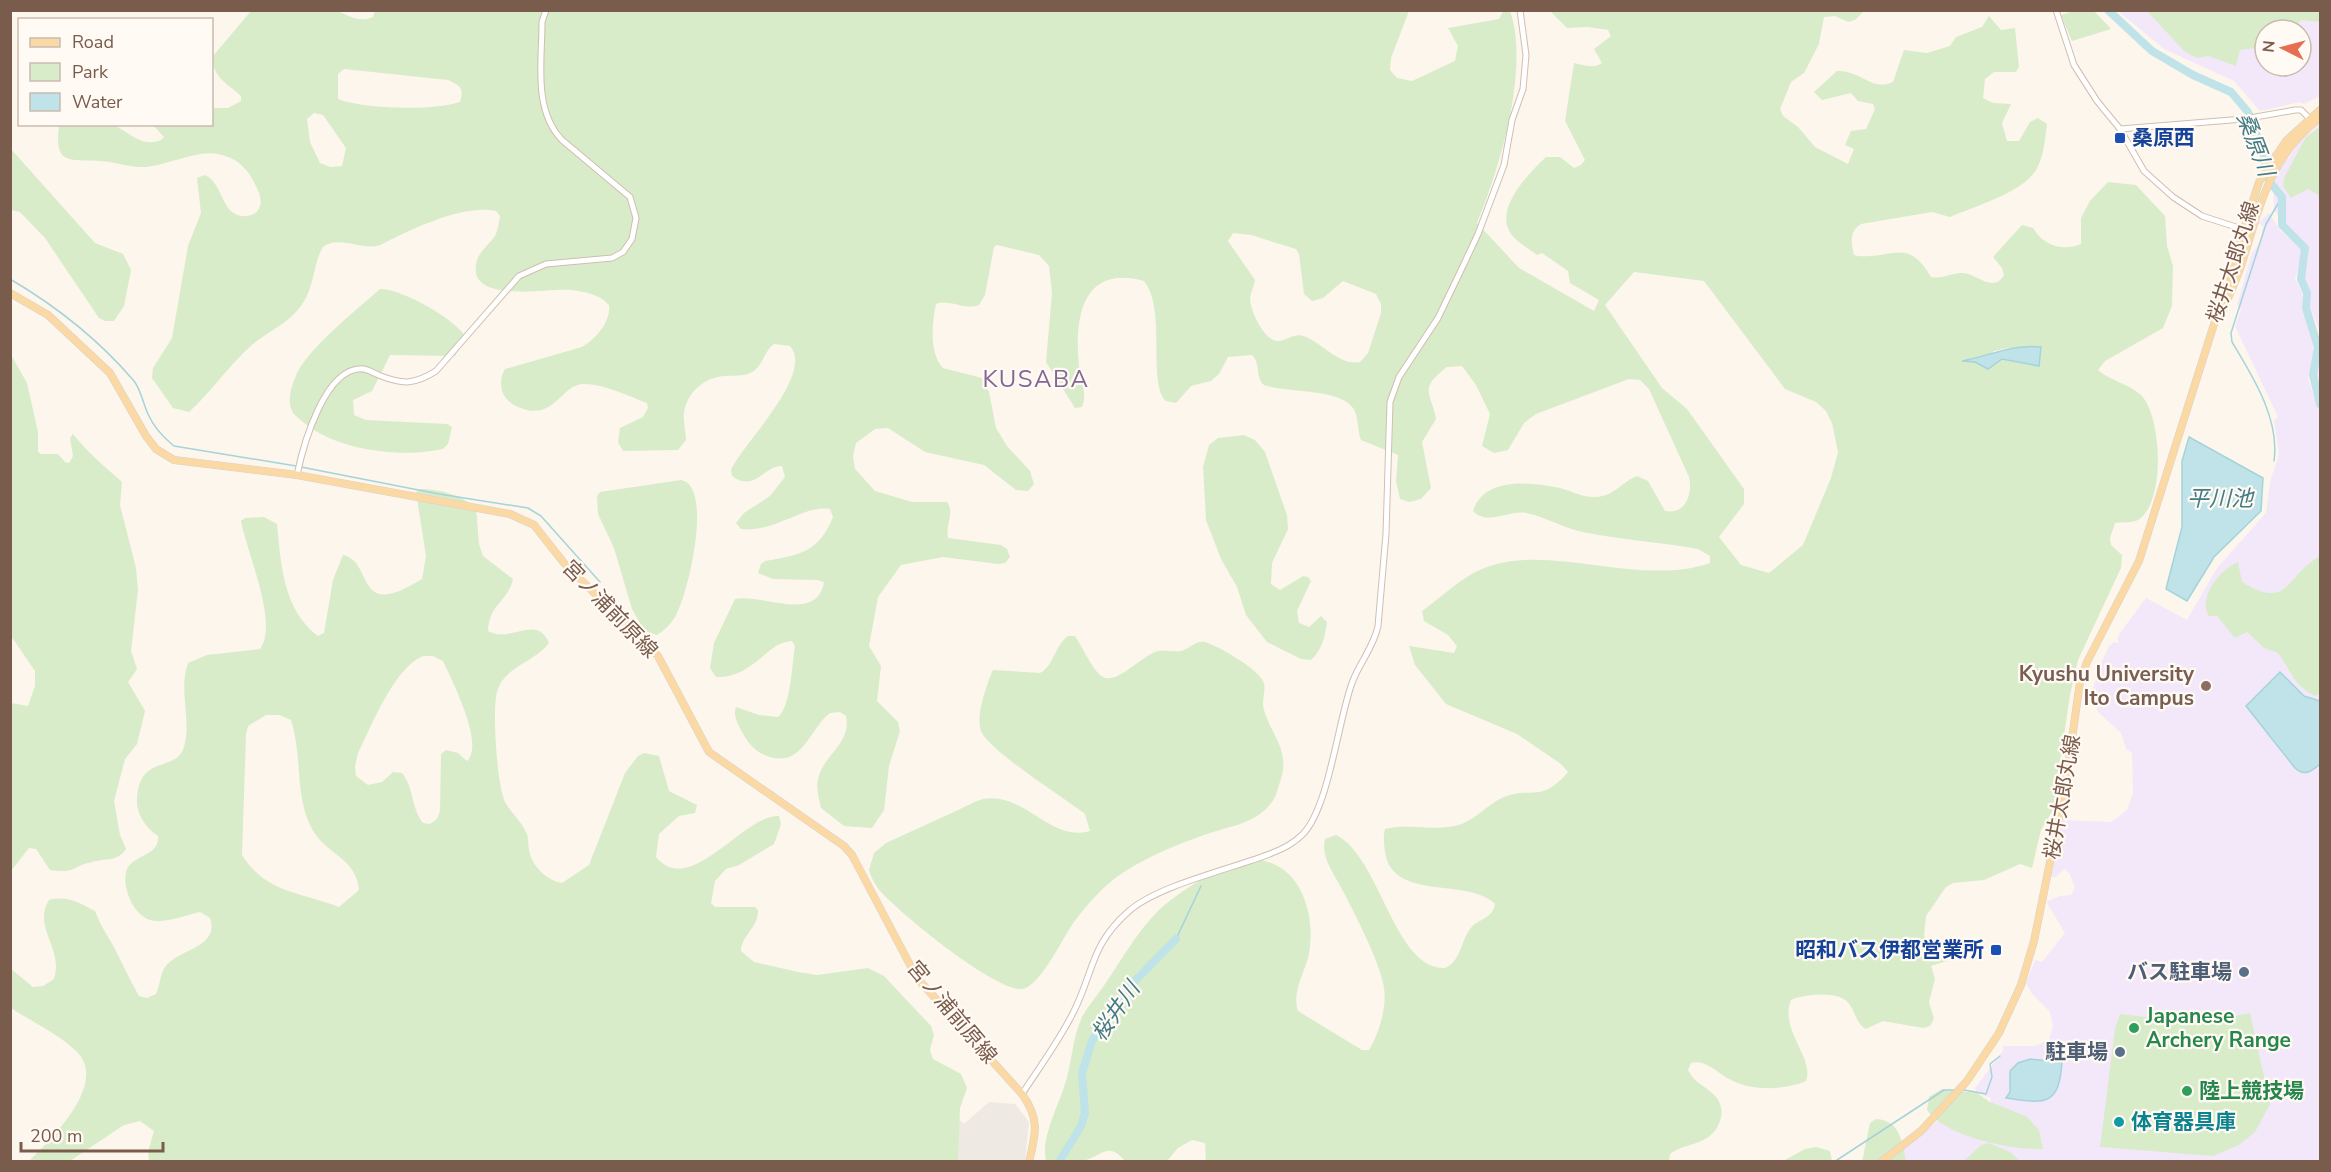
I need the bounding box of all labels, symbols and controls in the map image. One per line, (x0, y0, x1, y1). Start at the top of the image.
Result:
legend (18, 18, 213, 126)
north arrow (2253, 18, 2313, 78)
text: Road (72, 30, 114, 54)
text: N (2258, 39, 2281, 54)
text: Park (72, 60, 109, 84)
text: Water (72, 90, 123, 114)
water label: 桑原川 (2229, 108, 2282, 182)
place label: 桑原西 (2132, 124, 2195, 152)
marker: 桑原西 (2113, 131, 2127, 145)
street label: 桜井太郎丸線 (2200, 198, 2266, 326)
district label: KUSABA (983, 363, 1089, 395)
water label: 平川池 (2187, 484, 2255, 514)
street label: 宮ノ浦前原線 (556, 554, 664, 664)
place label: Kyushu University Ito Campus (2019, 660, 2195, 712)
marker: Kyushu University Ito Campus (2199, 679, 2213, 693)
street label: 桜井太郎丸線 (2037, 733, 2087, 861)
place label: 昭和バス伊都営業所 (1795, 936, 1984, 964)
marker: 昭和バス伊都営業所 (1989, 943, 2003, 957)
street label: 宮ノ浦前原線 (901, 955, 1003, 1069)
place label: バス駐車場 (2127, 958, 2232, 986)
marker: バス駐車場 (2237, 965, 2251, 979)
water label: 桜井川 (1085, 974, 1148, 1047)
place label: Japanese Archery Range (2145, 1002, 2291, 1054)
marker: Japanese Archery Range (2127, 1021, 2141, 1035)
place label: 駐車場 (2045, 1038, 2108, 1066)
marker: 駐車場 (2113, 1045, 2127, 1059)
place label: 陸上競技場 (2199, 1077, 2304, 1105)
marker: 陸上競技場 (2180, 1084, 2194, 1098)
place label: 体育器具庫 (2131, 1108, 2236, 1136)
scale bar (21, 1115, 164, 1153)
marker: 体育器具庫 (2112, 1115, 2126, 1129)
text: 200 m (30, 1124, 82, 1148)

